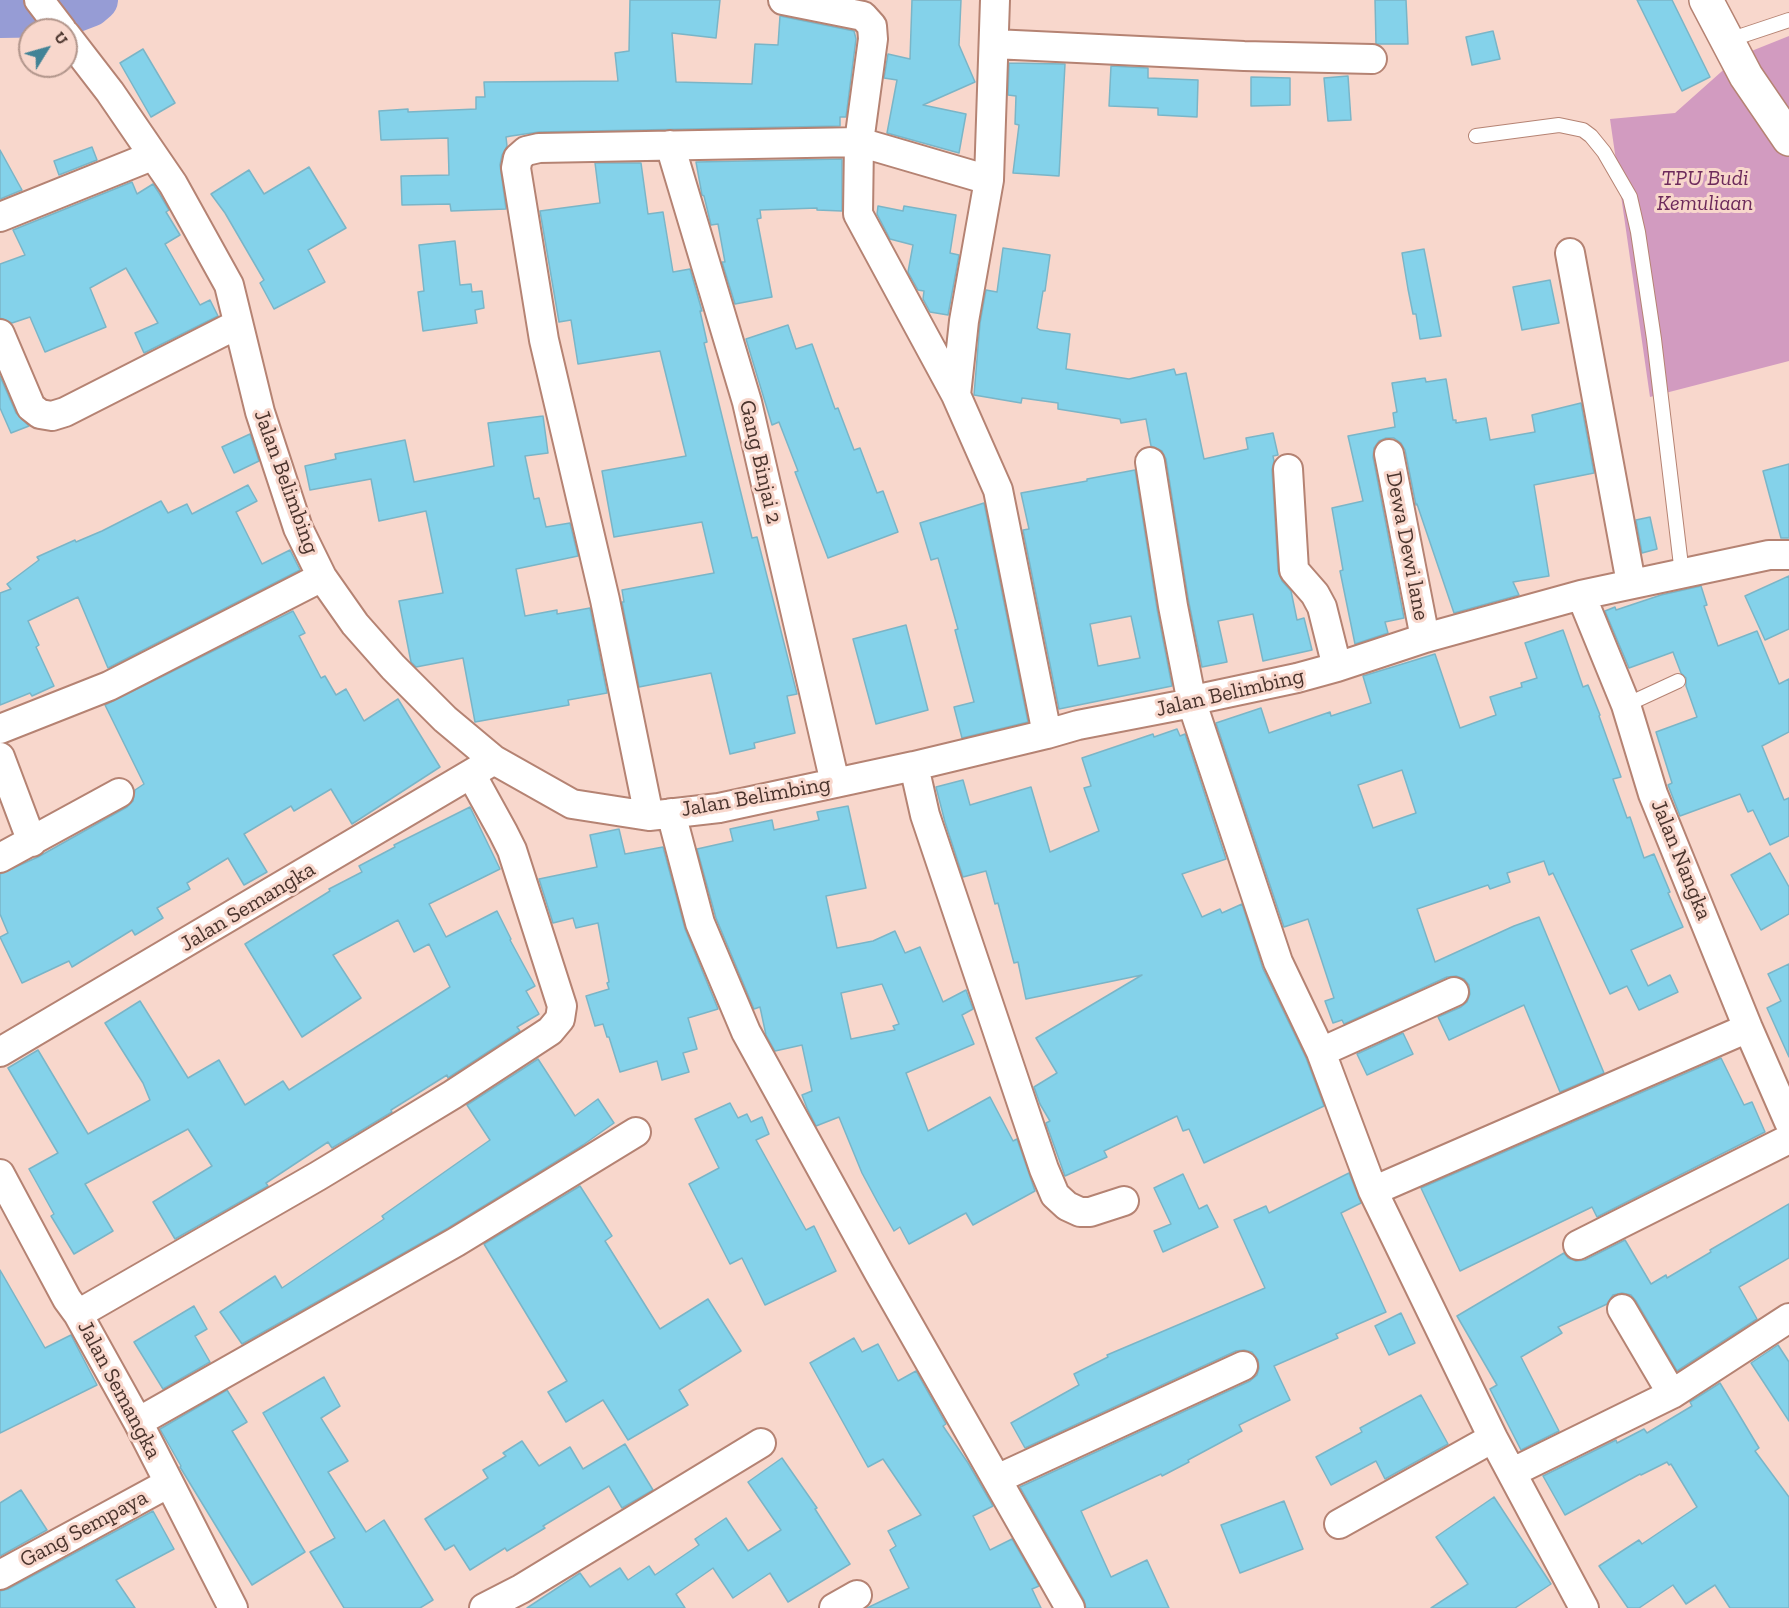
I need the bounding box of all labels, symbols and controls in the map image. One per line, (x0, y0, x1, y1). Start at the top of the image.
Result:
north arrow (18, 18, 78, 78)
text: U (50, 28, 72, 48)
park label: TPU Budi Kemuliaan (1657, 166, 1753, 218)
street label: Gang Binjai 2 (733, 398, 787, 526)
street label: Jalan Belimbing (248, 406, 324, 558)
street label: Dewa Dewi lane (1380, 469, 1434, 623)
street label: Jalan Belimbing (1153, 663, 1307, 723)
street label: Jalan Belimbing (679, 771, 833, 823)
street label: Jalan Nangka (1645, 796, 1717, 924)
street label: Jalan Semangka (176, 856, 320, 958)
street label: Jalan Semangka (72, 1316, 166, 1464)
street label: Gang Sempaya (16, 1484, 152, 1574)

